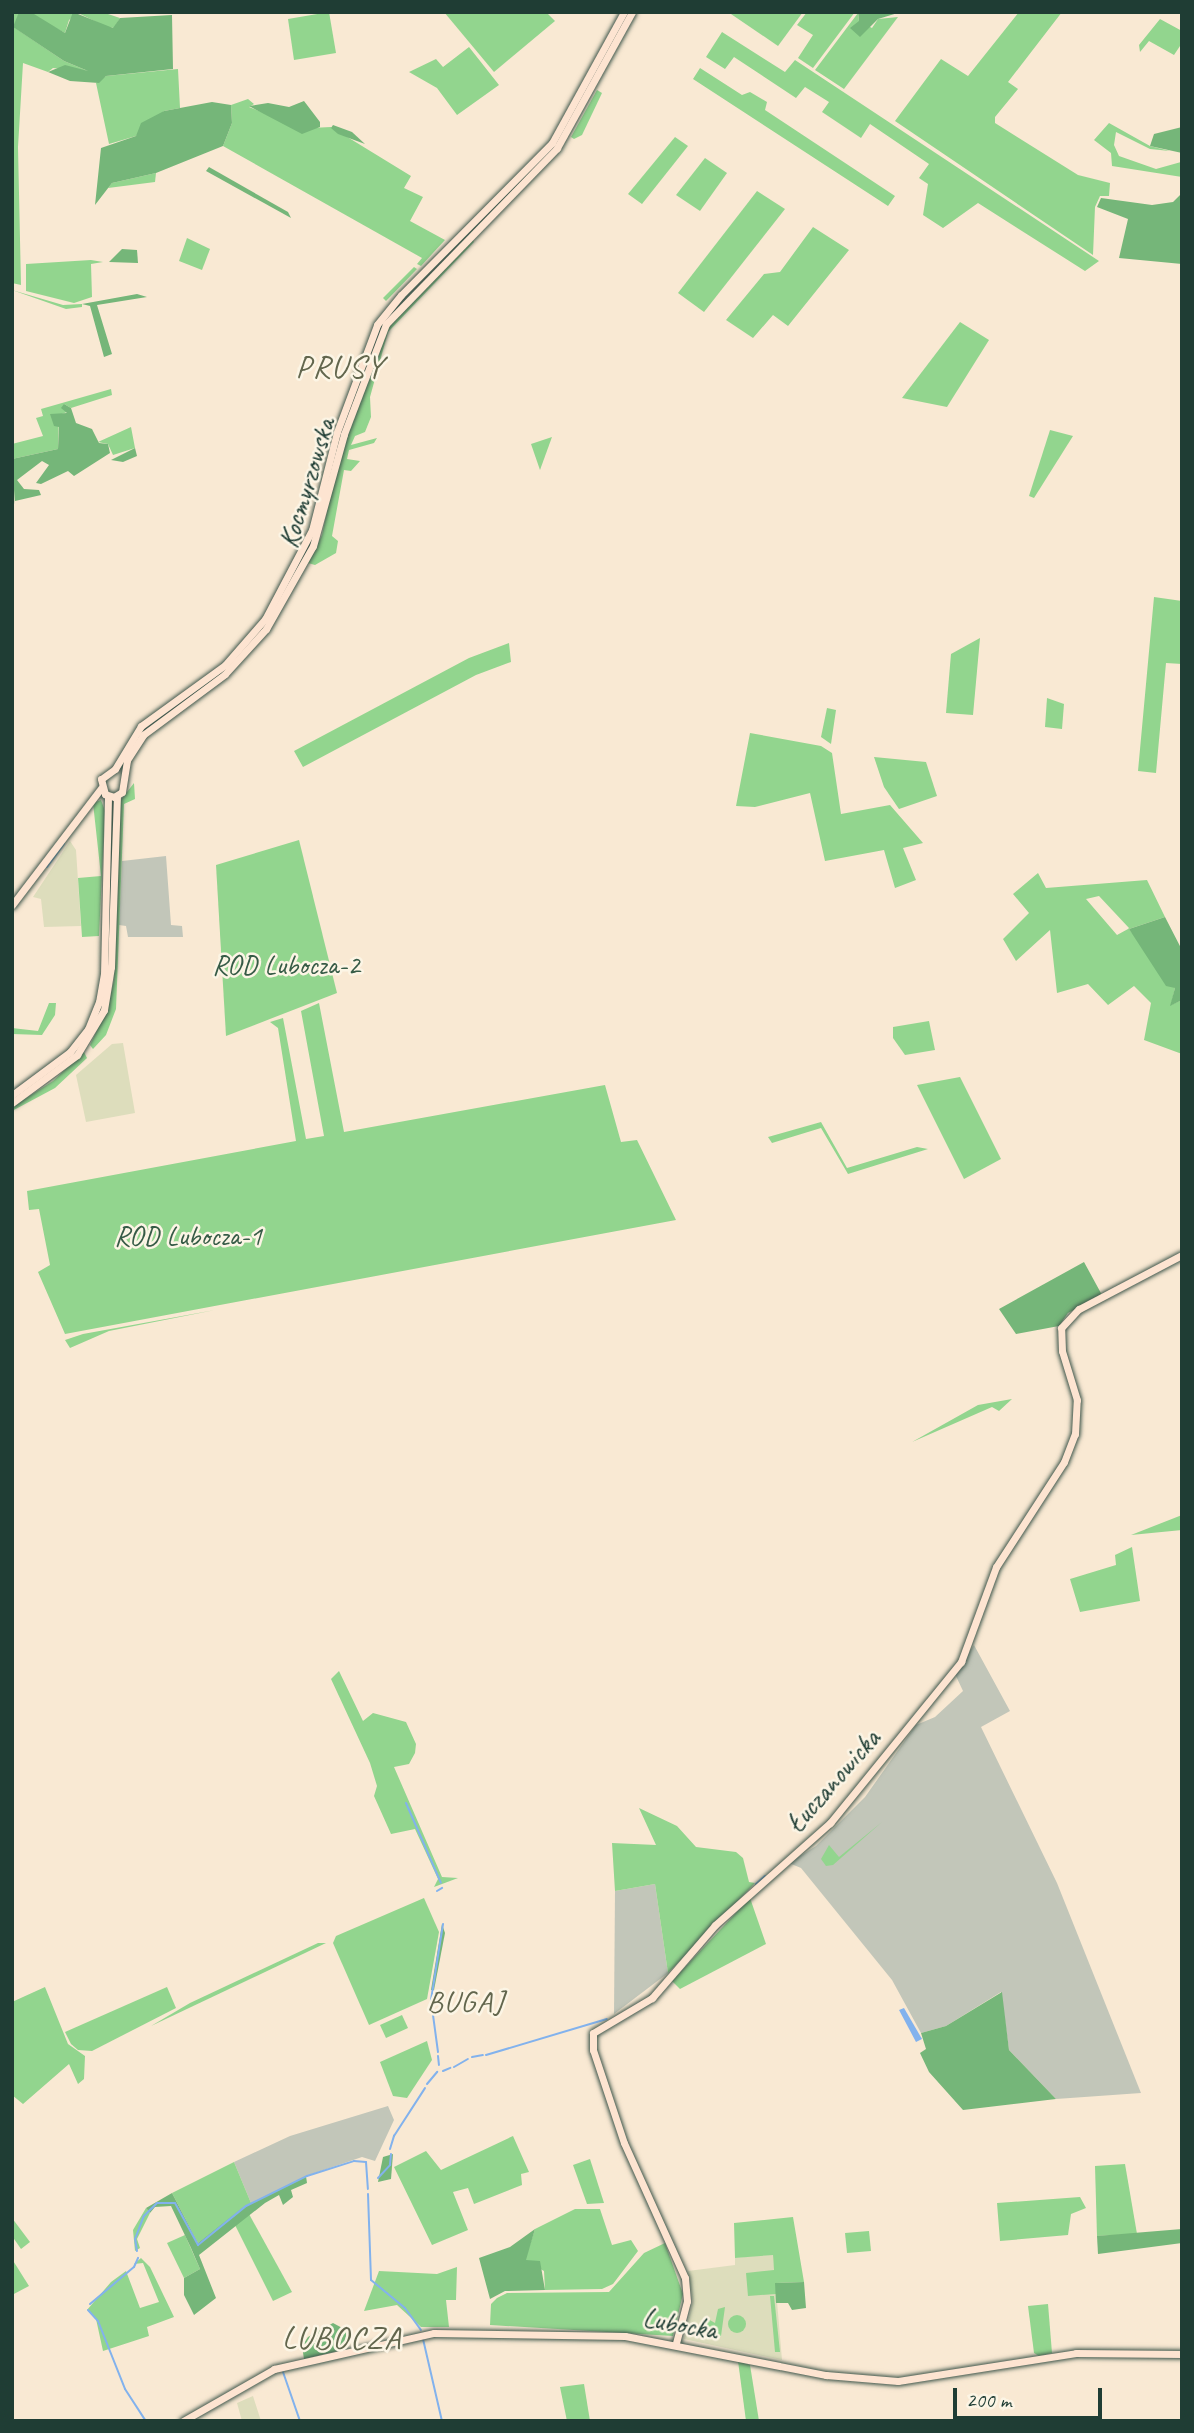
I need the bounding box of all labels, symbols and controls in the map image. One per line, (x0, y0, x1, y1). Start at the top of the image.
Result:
district label: PRUSY (297, 348, 383, 386)
street label: Kocmyrzowska (271, 414, 343, 552)
park label: ROD Lubocza-2 (213, 948, 359, 982)
park label: ROD Lubocza-1 (115, 1219, 261, 1253)
street label: Łuczanowicka (779, 1722, 887, 1840)
district label: BUGAJ (427, 1983, 505, 2019)
street label: Lubocka (640, 2301, 720, 2347)
district label: LUBOCZA (282, 2319, 402, 2357)
scale bar (956, 2374, 1105, 2418)
text: 200 m (966, 2387, 1011, 2413)

